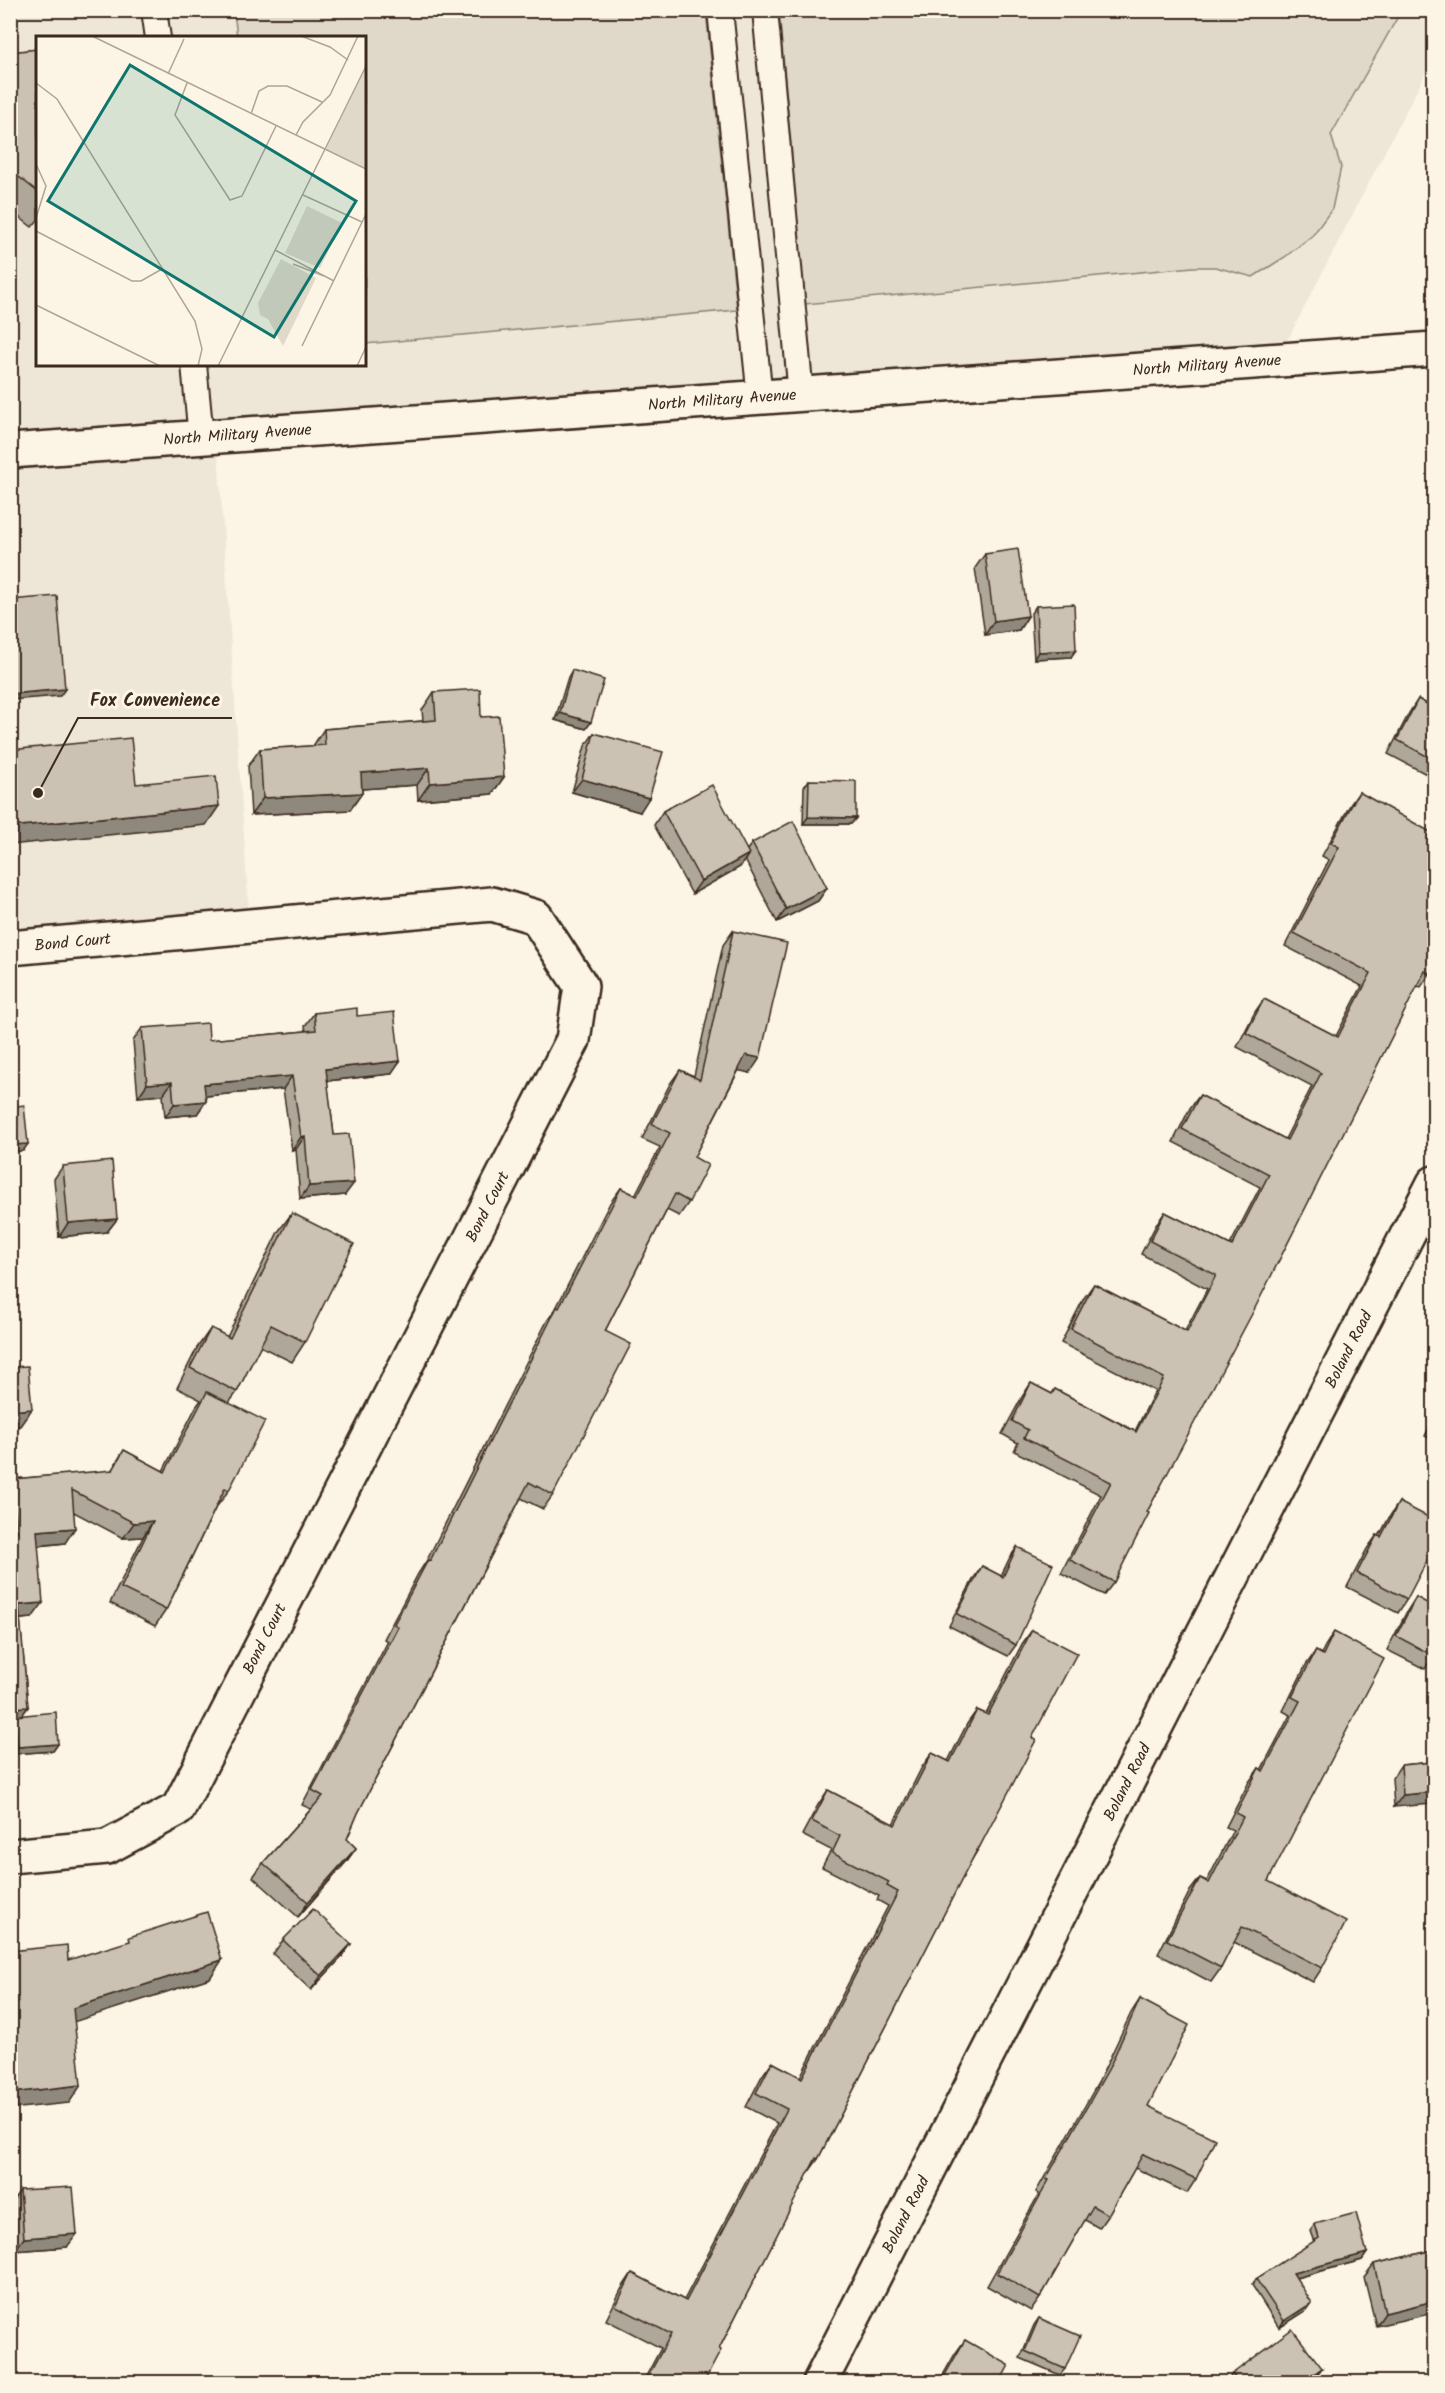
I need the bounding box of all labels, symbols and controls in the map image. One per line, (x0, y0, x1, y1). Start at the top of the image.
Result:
inset map (36, 36, 366, 366)
street label: North Military Avenue (1132, 347, 1282, 383)
street label: North Military Avenue (647, 382, 797, 418)
street label: North Military Avenue (162, 417, 313, 452)
callout: Fox Convenience (78, 682, 232, 718)
text: Fox Convenience (90, 687, 220, 716)
street label: Bond Court (34, 926, 113, 958)
street label: Bond Court (460, 1167, 517, 1247)
street label: Boland Road (1318, 1306, 1379, 1393)
street label: Bond Court (237, 1599, 294, 1679)
street label: Boland Road (1097, 1738, 1158, 1825)
street label: Boland Road (875, 2171, 936, 2258)

